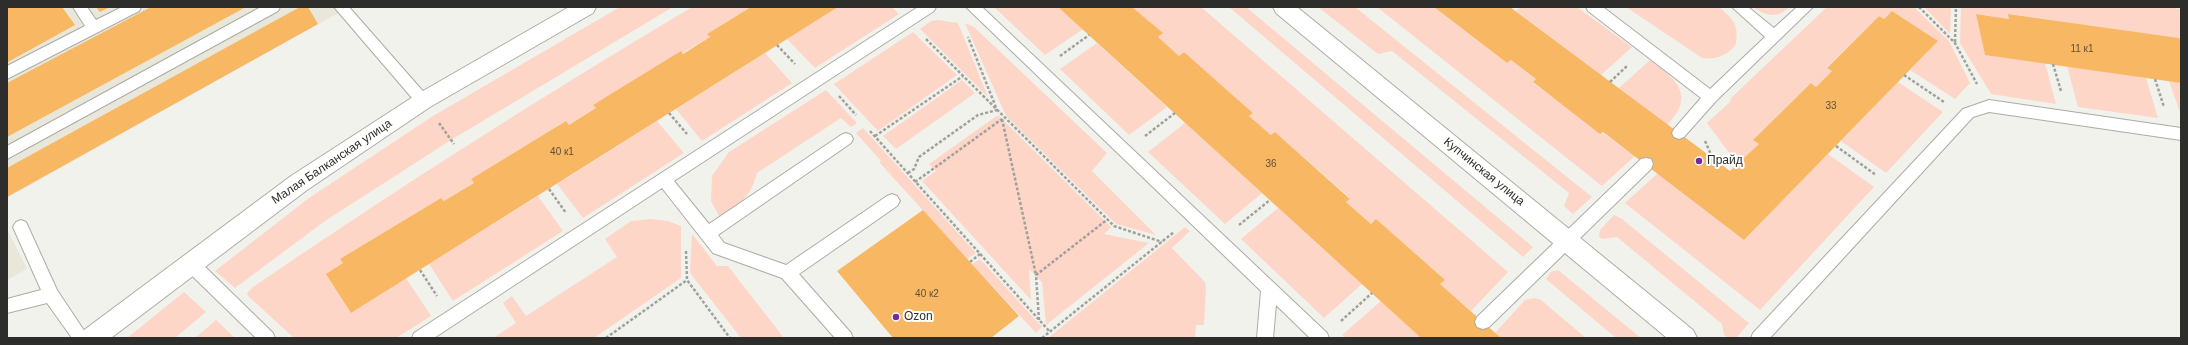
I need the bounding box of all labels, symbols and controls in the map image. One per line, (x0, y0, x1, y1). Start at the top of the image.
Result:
house number: 11 к1 (2070, 43, 2094, 55)
house number: 33 (1825, 100, 1837, 112)
street label: Малая Балканская улица (269, 116, 395, 208)
street label: Купчинская улица (1441, 135, 1527, 209)
house number: 40 к1 (550, 146, 574, 158)
place label: Прайд (1707, 154, 1743, 168)
marker: Прайд (1694, 156, 1704, 166)
house number: 36 (1265, 158, 1277, 170)
house number: 40 к2 (915, 288, 939, 300)
place label: Ozon (904, 310, 933, 324)
marker: Ozon (891, 312, 901, 322)

